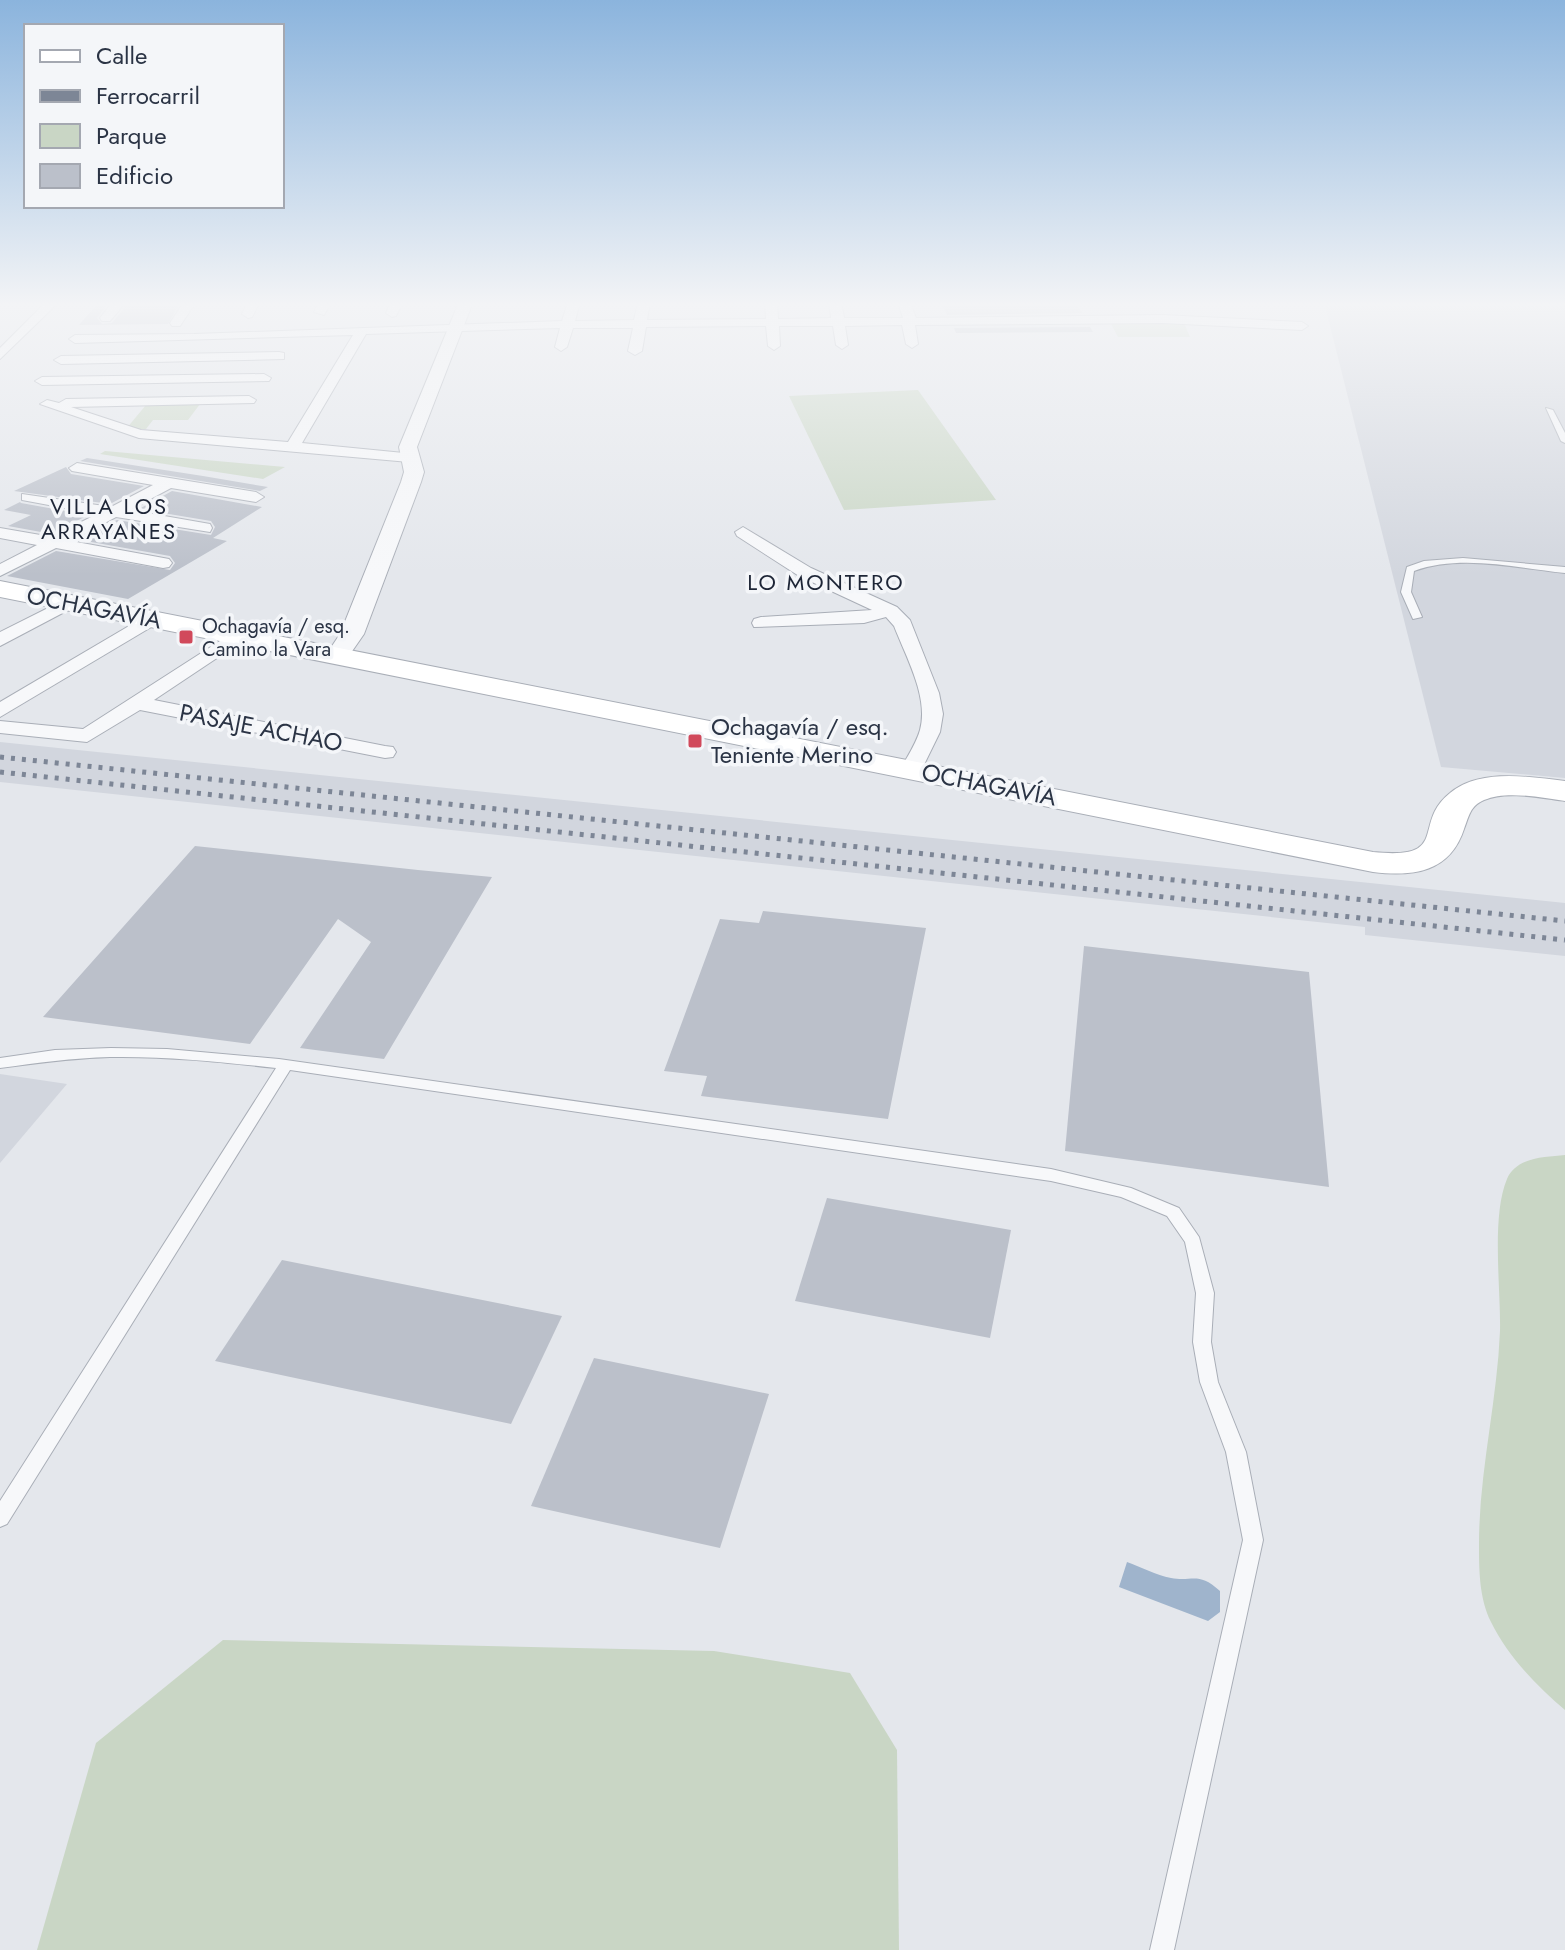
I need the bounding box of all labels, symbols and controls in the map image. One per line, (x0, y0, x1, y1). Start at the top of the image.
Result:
legend (24, 24, 284, 208)
text: Calle (96, 38, 147, 73)
text: Ferrocarril (96, 78, 200, 113)
text: Parque (96, 118, 167, 153)
text: Edificio (96, 158, 173, 193)
district label: VILLA LOS ARRAYANES (41, 490, 177, 547)
district label: LO MONTERO (747, 566, 905, 598)
street label: OCHAGAVÍA (24, 577, 165, 638)
place label: Ochagavía / esq. Camino la Vara (202, 612, 350, 664)
marker: Ochagavía / esq. Camino la Vara (177, 628, 195, 646)
street label: PASAJE ACHAO (177, 695, 346, 760)
place label: Ochagavía / esq. Teniente Merino (711, 709, 889, 772)
marker: Ochagavía / esq. Teniente Merino (686, 732, 704, 750)
street label: OCHAGAVÍA (919, 754, 1060, 815)

